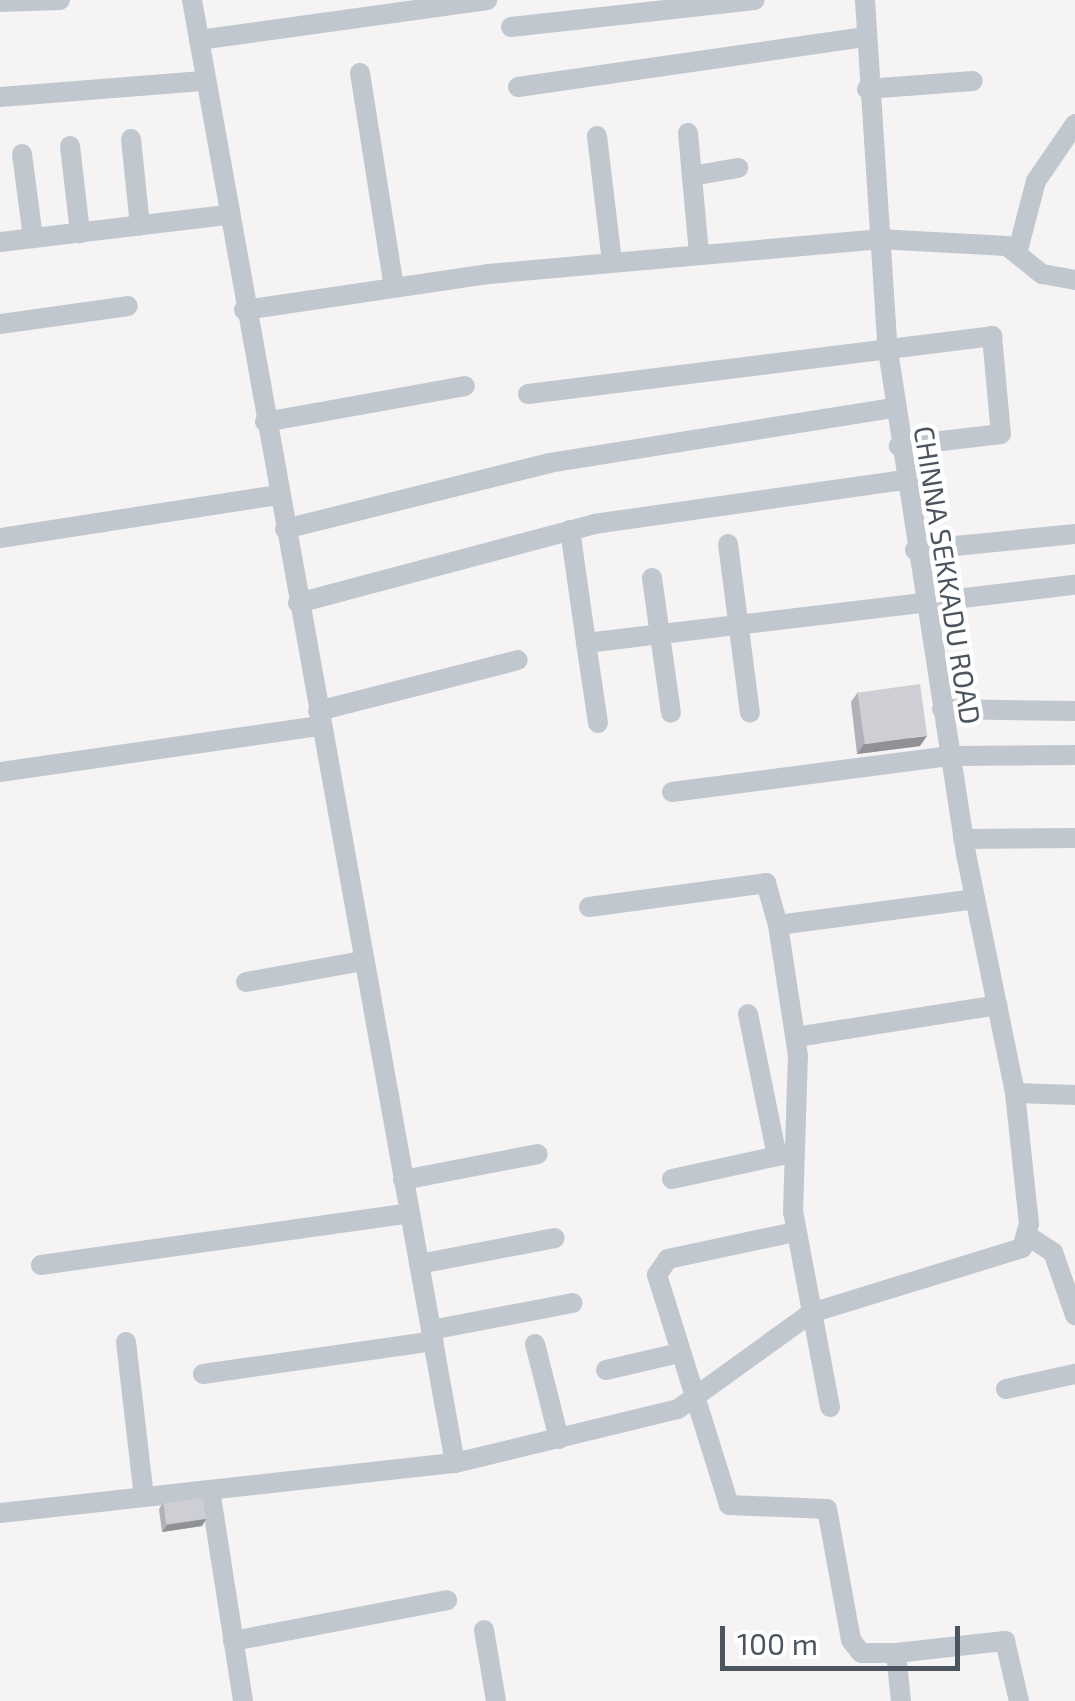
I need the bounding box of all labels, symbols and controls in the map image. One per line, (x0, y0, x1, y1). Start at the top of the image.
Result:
street label: CHINNA SEKKADU ROAD (908, 423, 988, 727)
scale bar (725, 1606, 965, 1668)
text: 100 m (737, 1625, 818, 1661)

